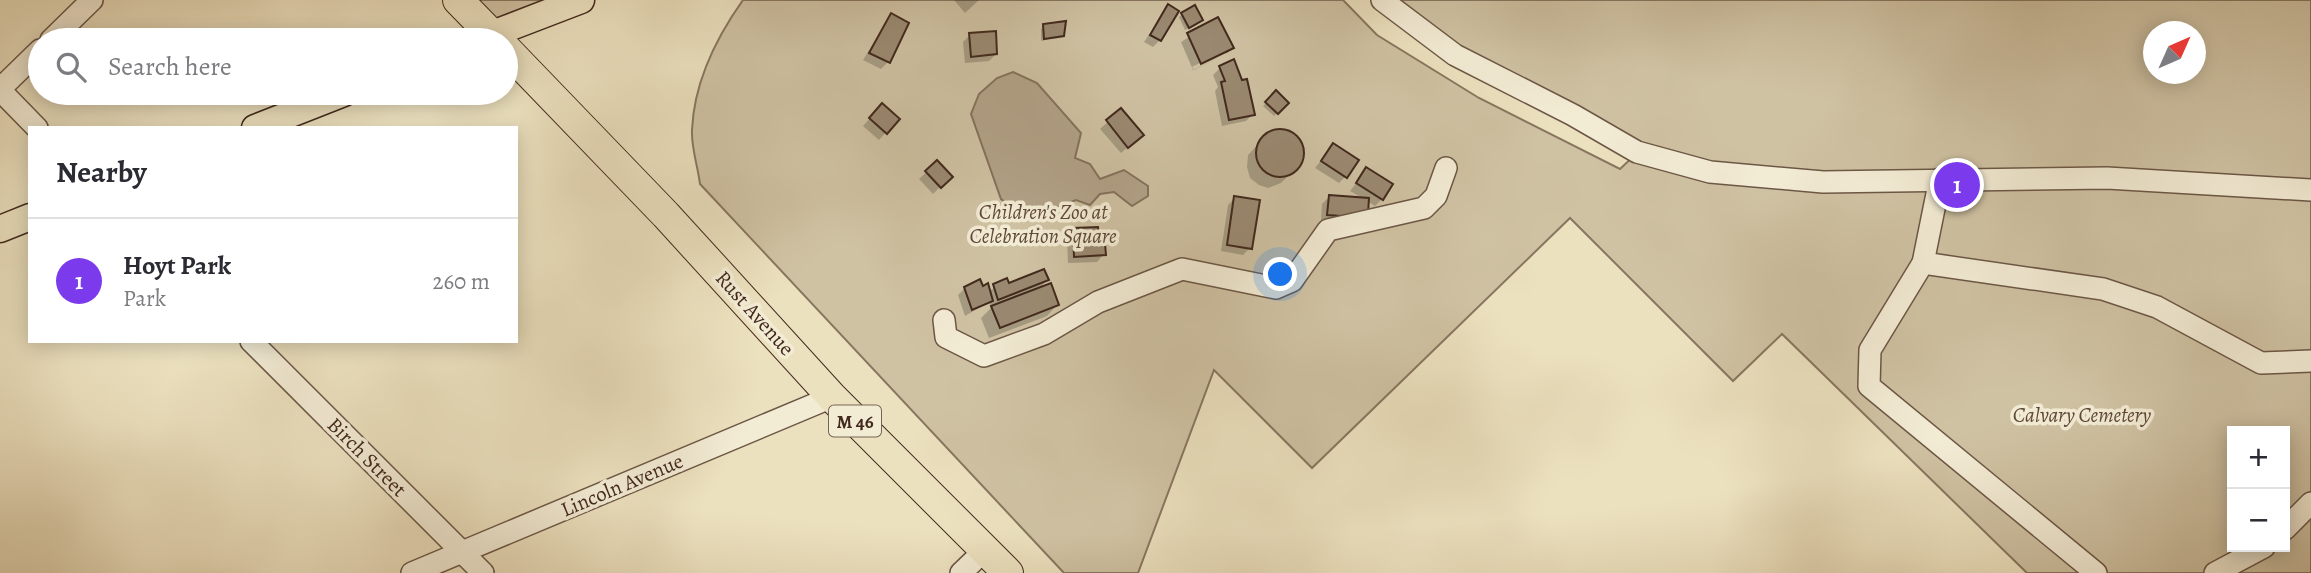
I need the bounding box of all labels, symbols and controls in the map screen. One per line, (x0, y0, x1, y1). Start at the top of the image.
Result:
north arrow (2143, 21, 2206, 84)
search box (28, 28, 518, 105)
icon: search (52, 48, 90, 86)
text: Search here (108, 49, 232, 84)
text: Nearby (56, 152, 147, 192)
pin: 1 (1934, 159, 1980, 211)
park label: Children's Zoo at Celebration Square (970, 198, 1117, 250)
text: Hoyt Park (123, 248, 231, 283)
your location (1263, 257, 1297, 291)
street label: Rust Avenue (709, 264, 801, 362)
text: 1 (75, 266, 83, 297)
text: 260 m (432, 266, 490, 297)
text: Park (123, 283, 166, 314)
park label: Calvary Cemetery (2013, 401, 2151, 429)
road number: M 46 (829, 406, 881, 436)
street label: Birch Street (321, 411, 413, 503)
map controls (2227, 426, 2290, 552)
button: + (2227, 426, 2290, 489)
street label: Lincoln Avenue (556, 447, 688, 523)
button: − (2227, 489, 2290, 552)

